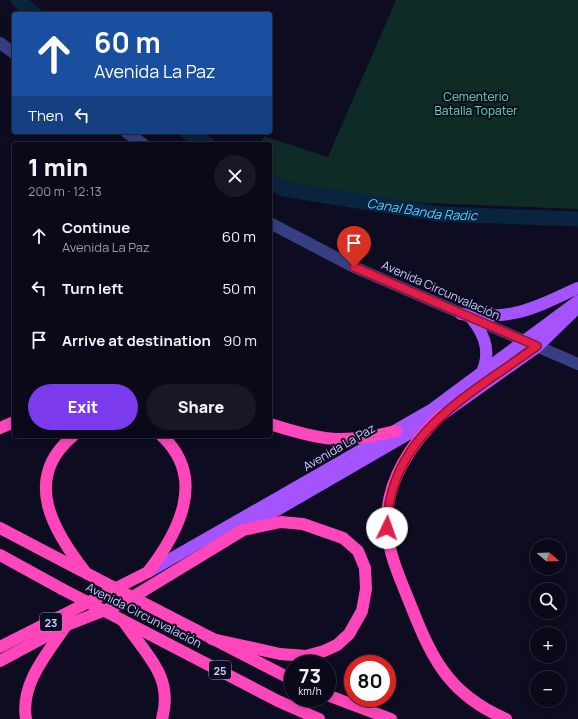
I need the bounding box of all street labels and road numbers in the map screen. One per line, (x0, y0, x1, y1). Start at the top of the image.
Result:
street label: Avenida Circunvalación (379, 256, 503, 324)
street label: Avenida La Paz (300, 419, 378, 475)
street label: Avenida Circunvalación (83, 578, 205, 652)
road number: 23 (40, 613, 62, 631)
road number: 25 (209, 661, 231, 679)

